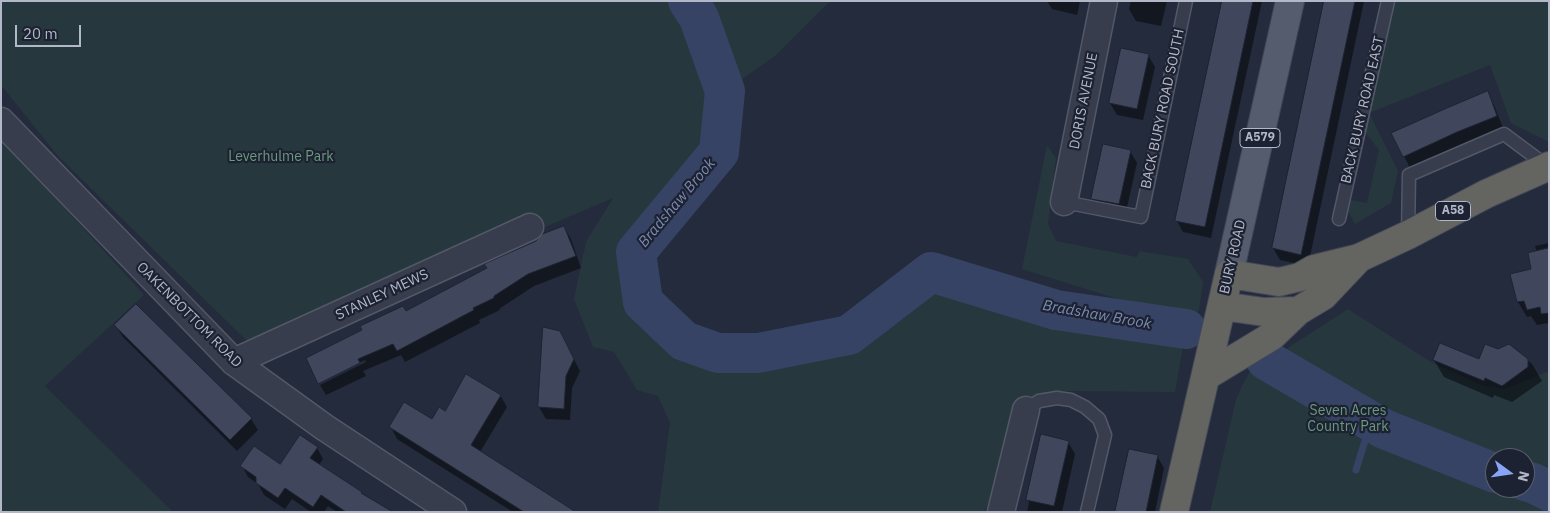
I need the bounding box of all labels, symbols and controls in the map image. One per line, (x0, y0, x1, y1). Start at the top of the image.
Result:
scale bar (18, 15, 84, 47)
text: 20 m (23, 24, 58, 43)
street label: BACK BURY ROAD SOUTH (1138, 28, 1188, 190)
street label: BACK BURY ROAD EAST (1338, 35, 1388, 185)
street label: DORIS AVENUE (1066, 51, 1102, 151)
road number: A579 (1240, 128, 1280, 148)
park label: Leverhulme Park (228, 149, 334, 165)
water label: Bradshaw Brook (635, 155, 719, 251)
road number: A58 (1436, 202, 1470, 220)
street label: BURY ROAD (1216, 218, 1250, 296)
street label: OAKENBOTTOM ROAD (133, 259, 245, 371)
street label: STANLEY MEWS (333, 266, 431, 324)
water label: Bradshaw Brook (1041, 297, 1153, 333)
park label: Seven Acres Country Park (1307, 403, 1389, 436)
north arrow (1485, 448, 1535, 498)
text: N (1514, 469, 1534, 483)

